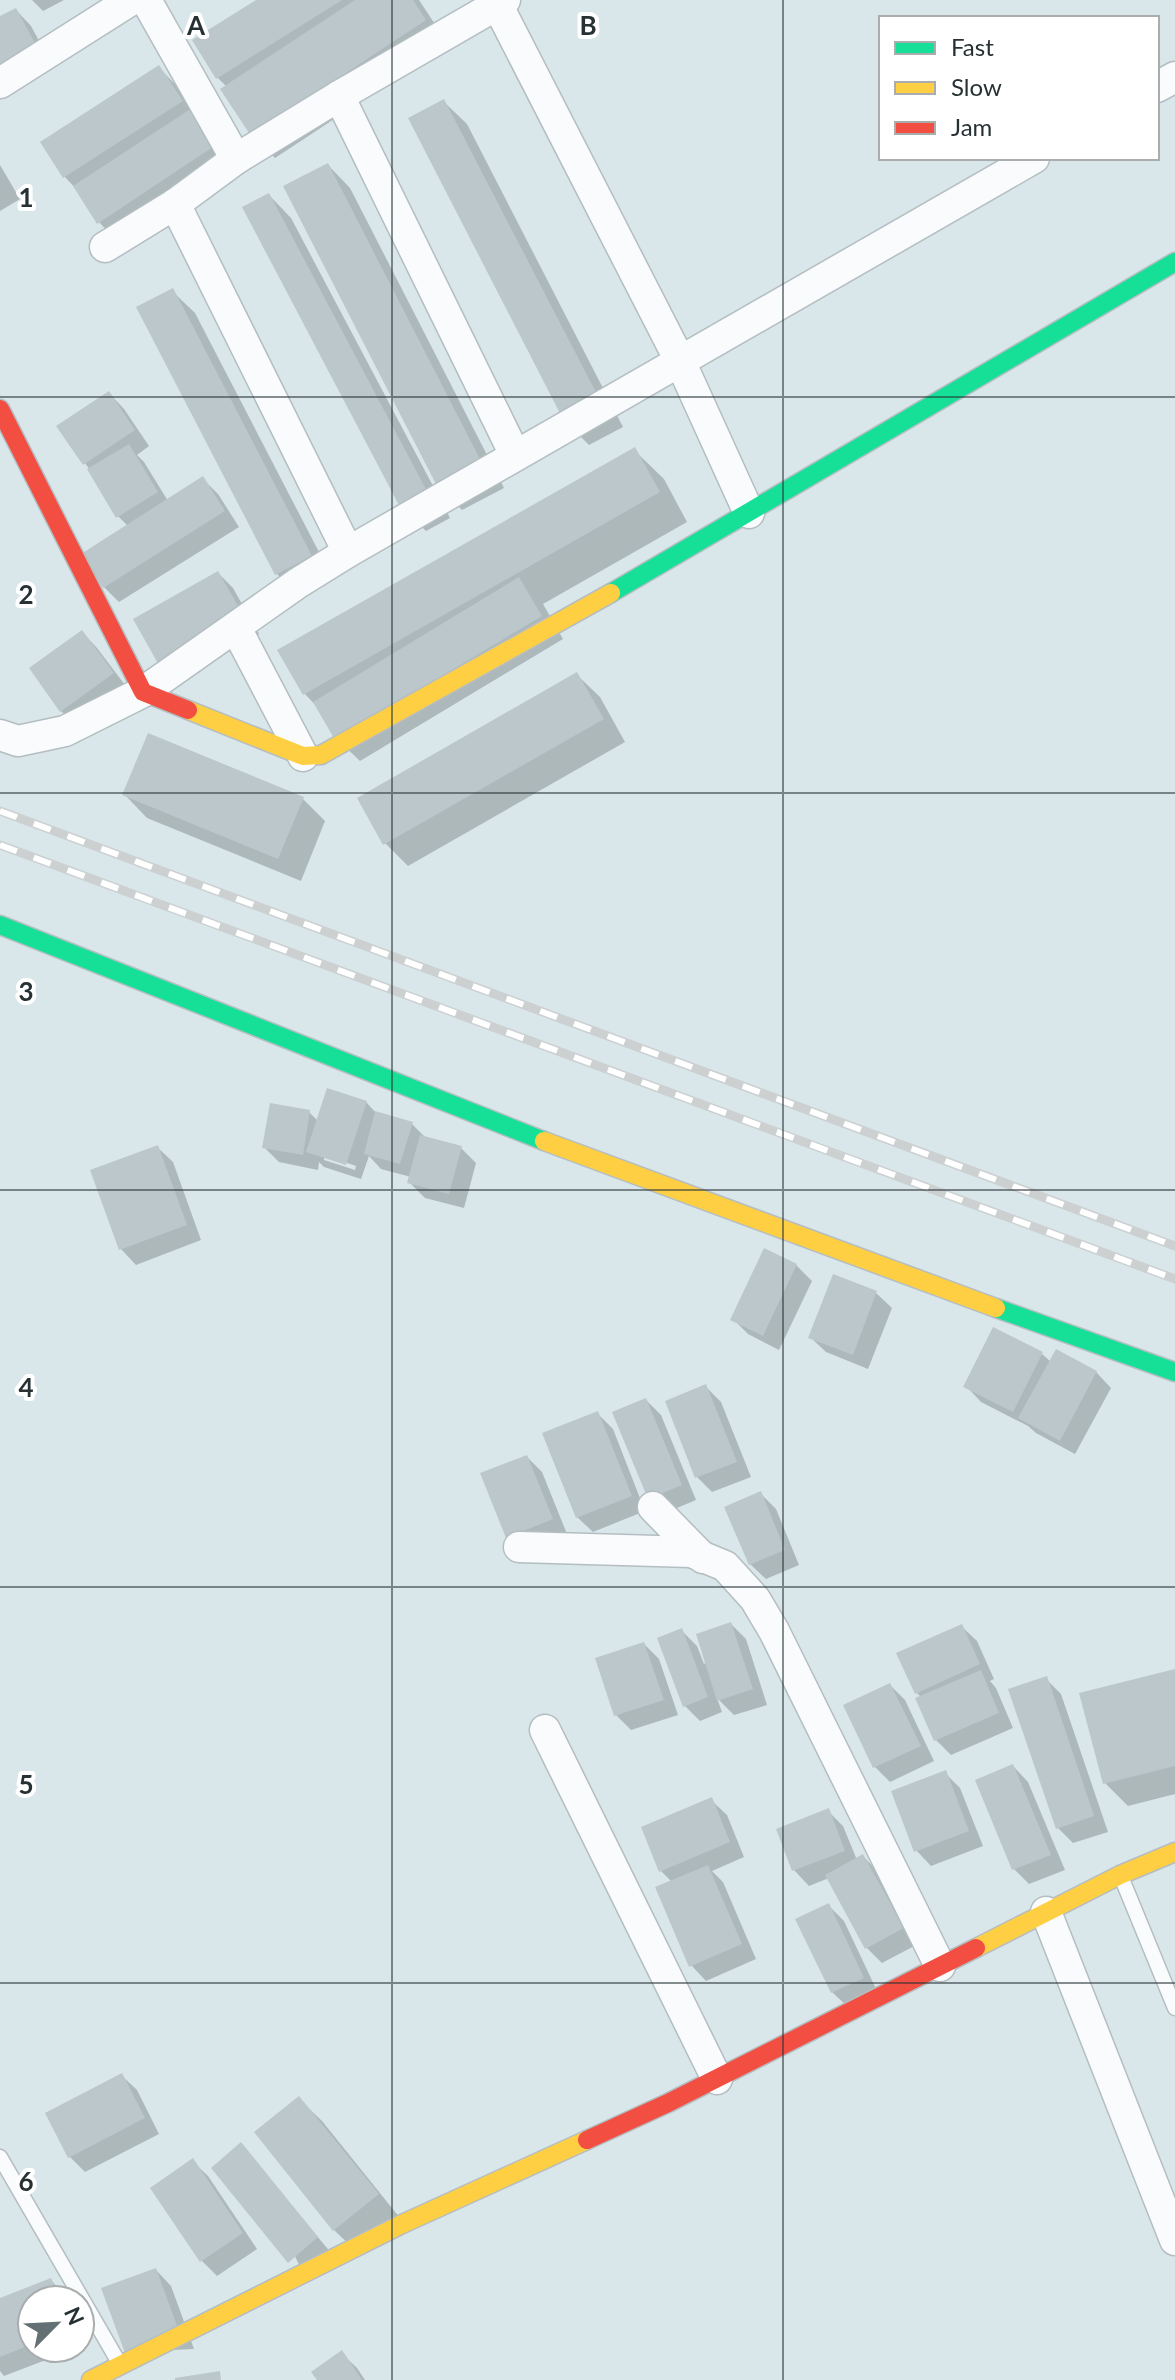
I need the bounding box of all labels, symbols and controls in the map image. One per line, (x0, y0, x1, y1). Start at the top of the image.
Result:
text: A (186, 9, 206, 41)
text: B (579, 9, 597, 41)
legend (879, 16, 1159, 160)
text: Fast (951, 32, 994, 61)
text: Slow (951, 72, 1002, 101)
text: Jam (951, 112, 992, 141)
text: 1 (18, 181, 34, 213)
text: 2 (18, 578, 34, 610)
text: 3 (18, 975, 34, 1007)
text: 4 (18, 1371, 34, 1403)
text: 5 (18, 1768, 34, 1800)
text: 6 (18, 2165, 34, 2197)
north arrow (16, 2284, 96, 2364)
text: N (59, 2302, 91, 2329)

